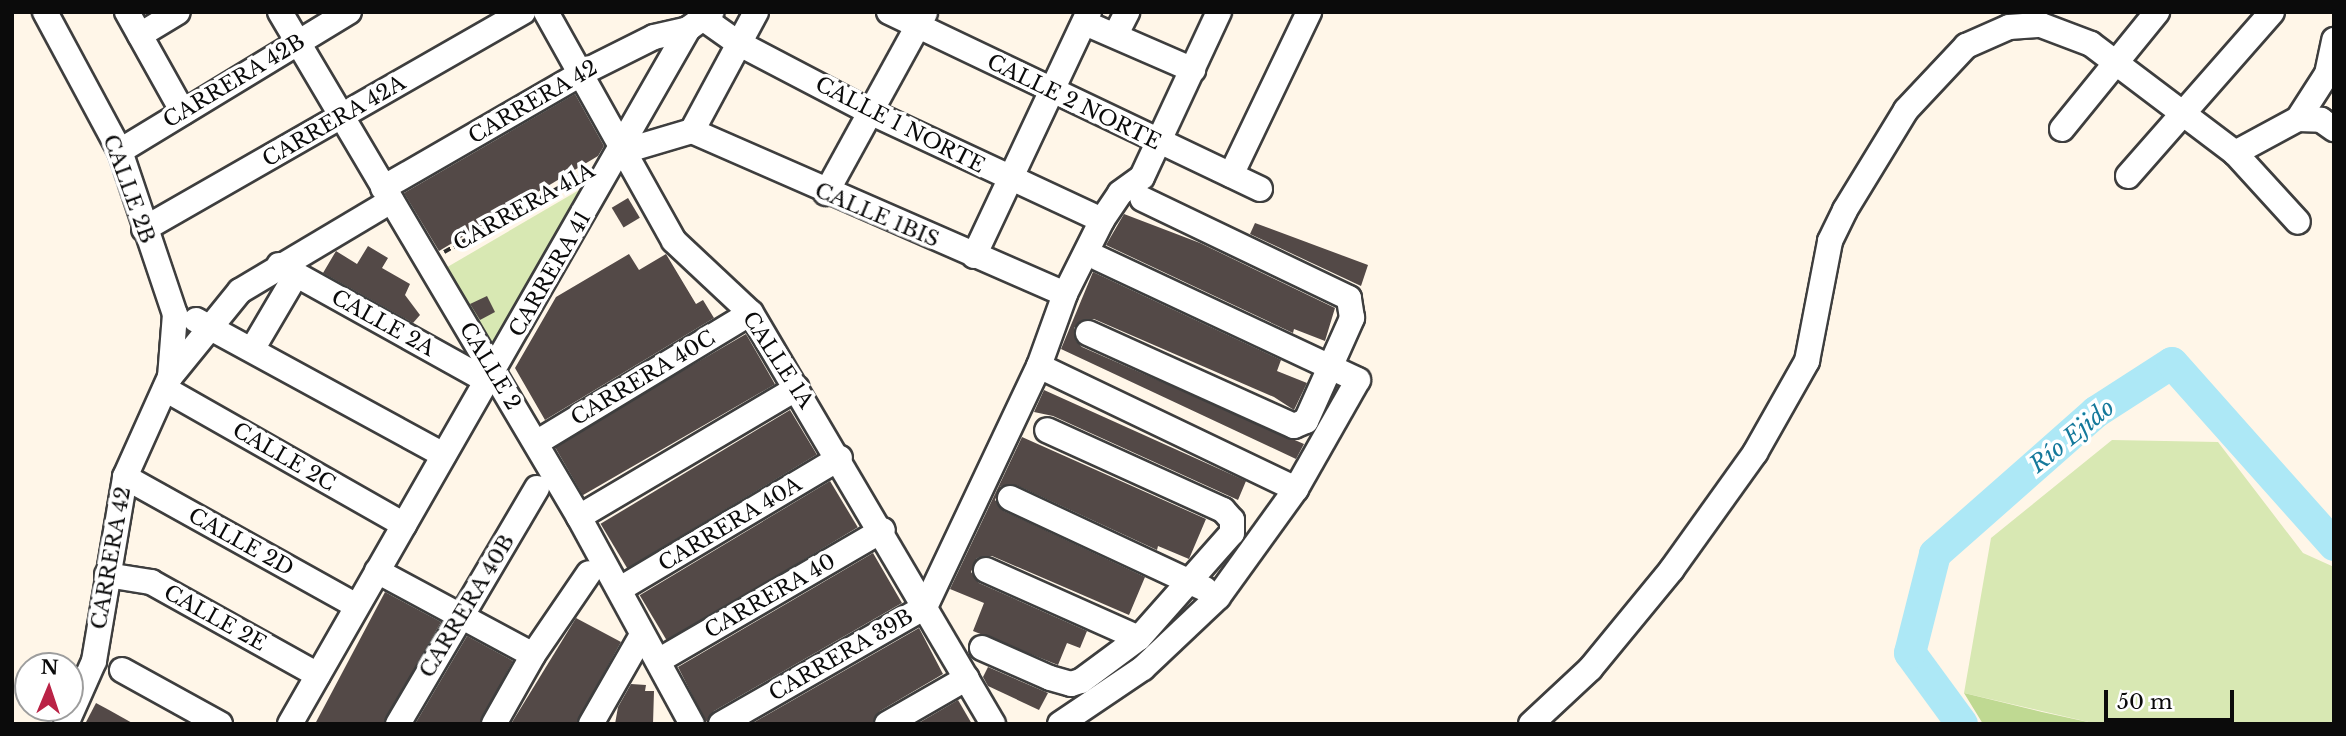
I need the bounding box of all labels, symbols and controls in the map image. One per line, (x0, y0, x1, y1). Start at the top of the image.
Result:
street label: CARRERA 42B (158, 29, 310, 133)
street label: CALLE 2 NORTE (983, 49, 1165, 155)
street label: CARRERA 42 (464, 55, 602, 149)
street label: CARRERA 42A (258, 70, 410, 172)
street label: CALLE 1 NORTE (811, 71, 989, 179)
street label: CALLE 2B (98, 131, 160, 247)
street label: CARRERA 41A (449, 158, 599, 256)
street label: CALLE 1BIS (811, 178, 943, 252)
street label: CARRERA 41 (504, 206, 596, 342)
street label: CALLE 2A (327, 284, 439, 362)
street label: CALLE 1A (737, 307, 819, 413)
street label: CALLE 2 (454, 318, 526, 414)
street label: CARRERA 40C (566, 325, 720, 431)
water label: Río Ejido (2024, 393, 2120, 479)
street label: CALLE 2C (228, 417, 340, 497)
street label: CARRERA 40A (654, 471, 806, 577)
street label: CARRERA 42 (86, 484, 136, 632)
street label: CALLE 2D (184, 503, 298, 581)
street label: CARRERA 40B (414, 529, 520, 683)
street label: CARRERA 40 (700, 548, 840, 644)
street label: CALLE 2E (159, 580, 271, 656)
street label: CARRERA 39B (764, 603, 918, 707)
north arrow (14, 652, 84, 722)
text: N (40, 656, 59, 679)
scale bar (2108, 676, 2238, 720)
text: 50 m (2117, 689, 2172, 715)

